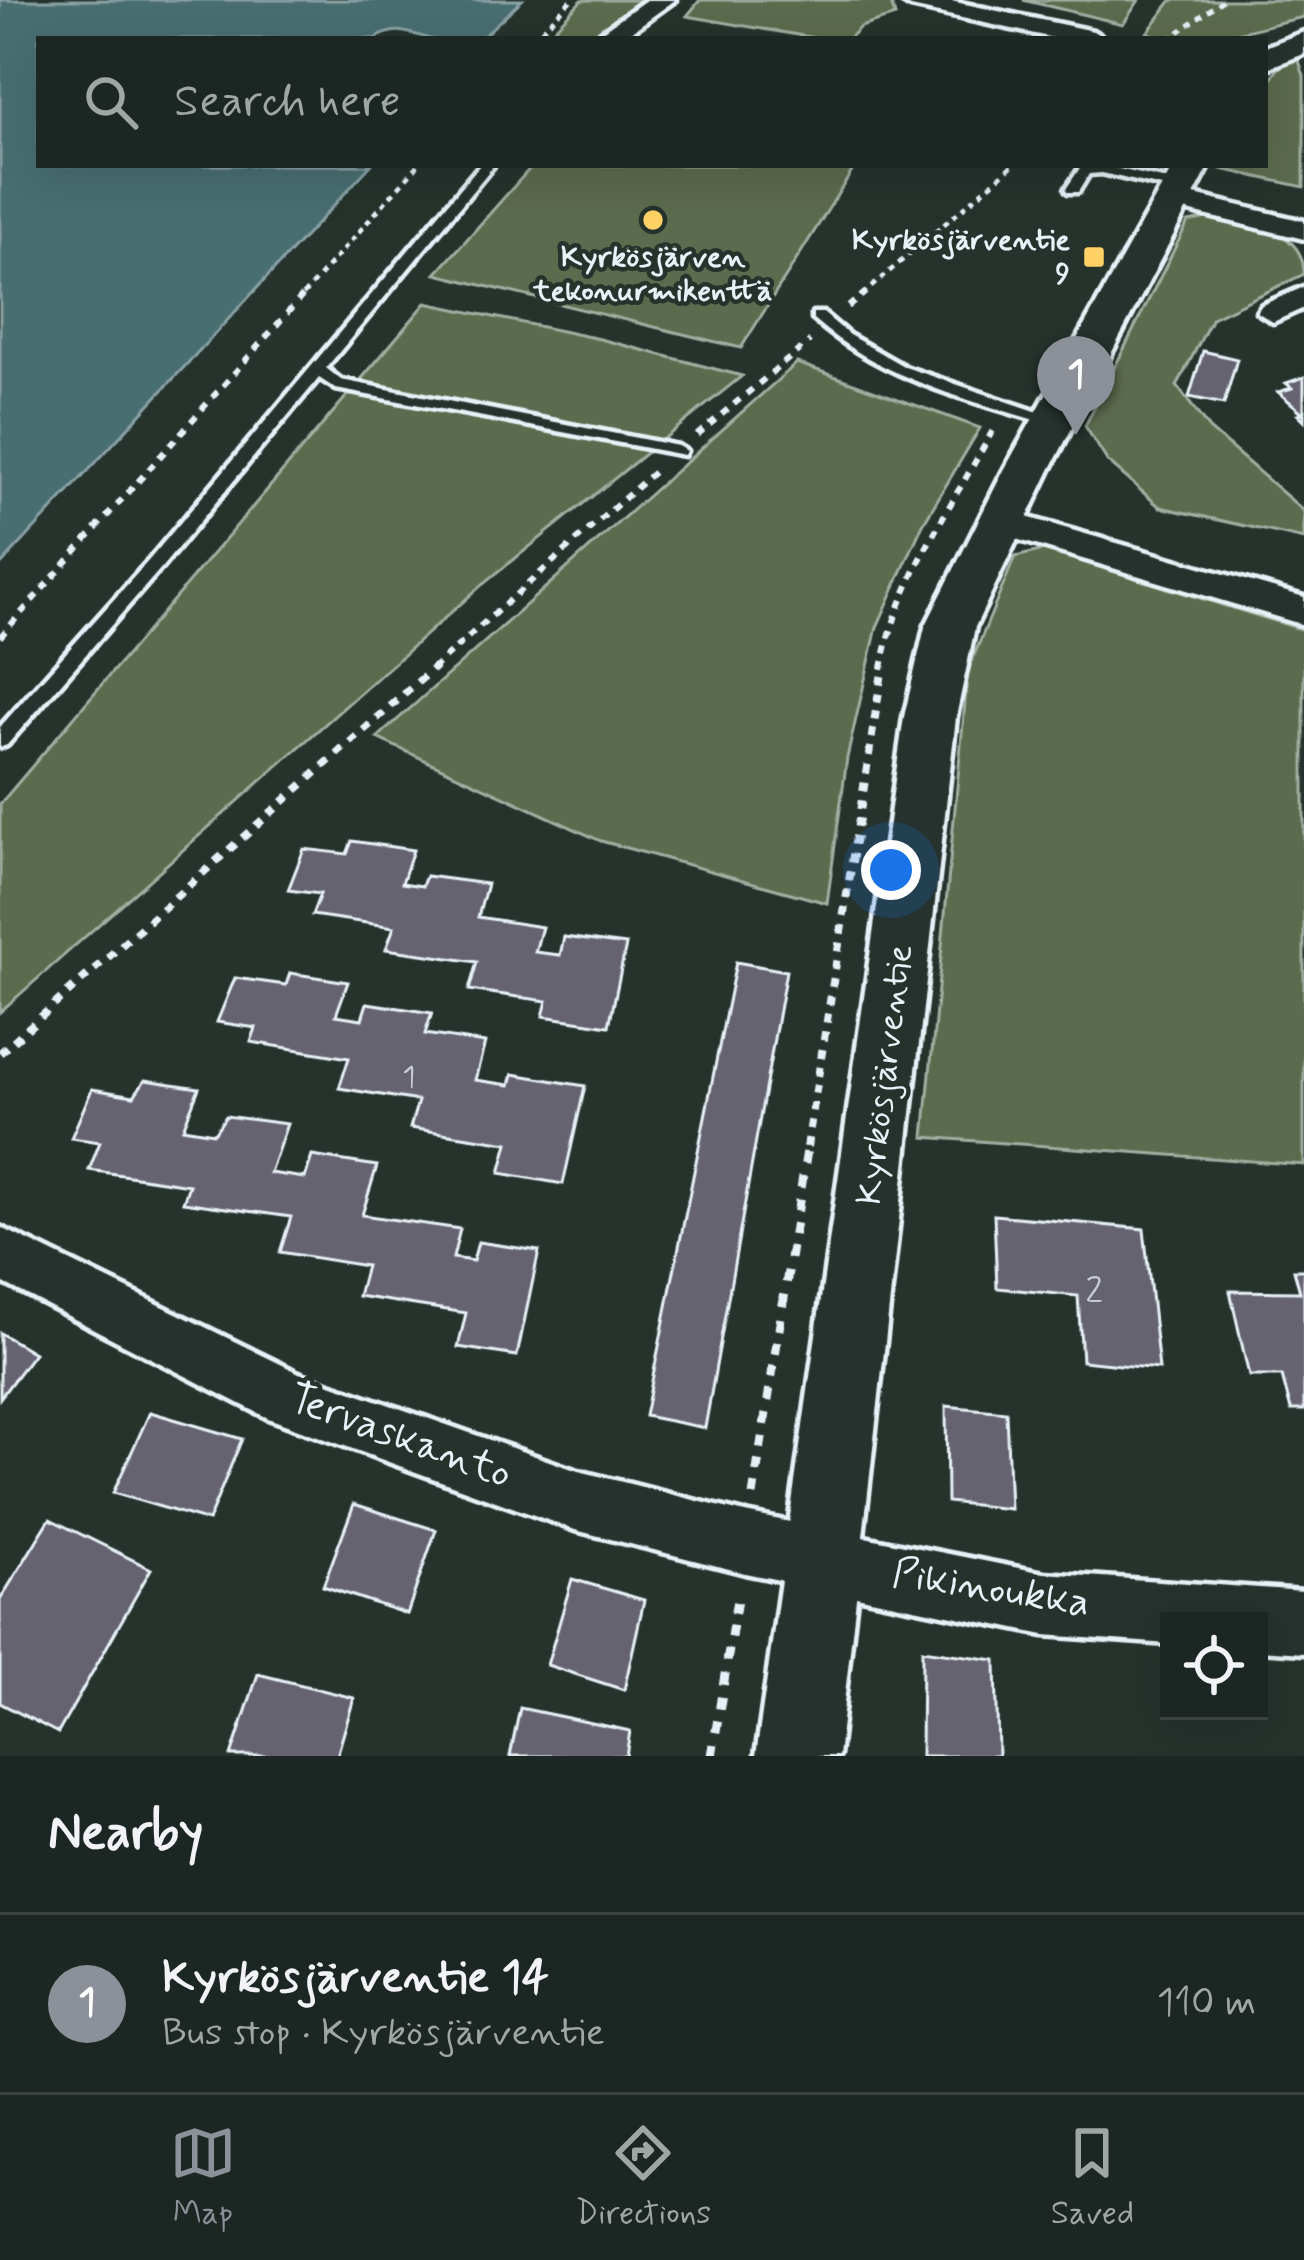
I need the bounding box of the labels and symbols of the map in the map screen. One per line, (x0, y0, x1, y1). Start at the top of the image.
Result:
marker: Kyrkösjärven tekonurmikenttä (640, 207, 666, 233)
place label: Kyrkösjärventie 9 (852, 221, 1070, 294)
place label: Kyrkösjärven tekonurmikenttä (533, 238, 772, 311)
marker: Kyrkösjärventie 9 (1081, 244, 1107, 270)
pin: 1 (1037, 336, 1115, 435)
your location (861, 840, 921, 900)
street label: Kyrkösjärventie (847, 942, 925, 1208)
house number: 1 (402, 1058, 416, 1097)
house number: 2 (1085, 1269, 1103, 1316)
street label: Tervaskanto (281, 1371, 519, 1503)
street label: Pikinoukka (888, 1546, 1094, 1632)

